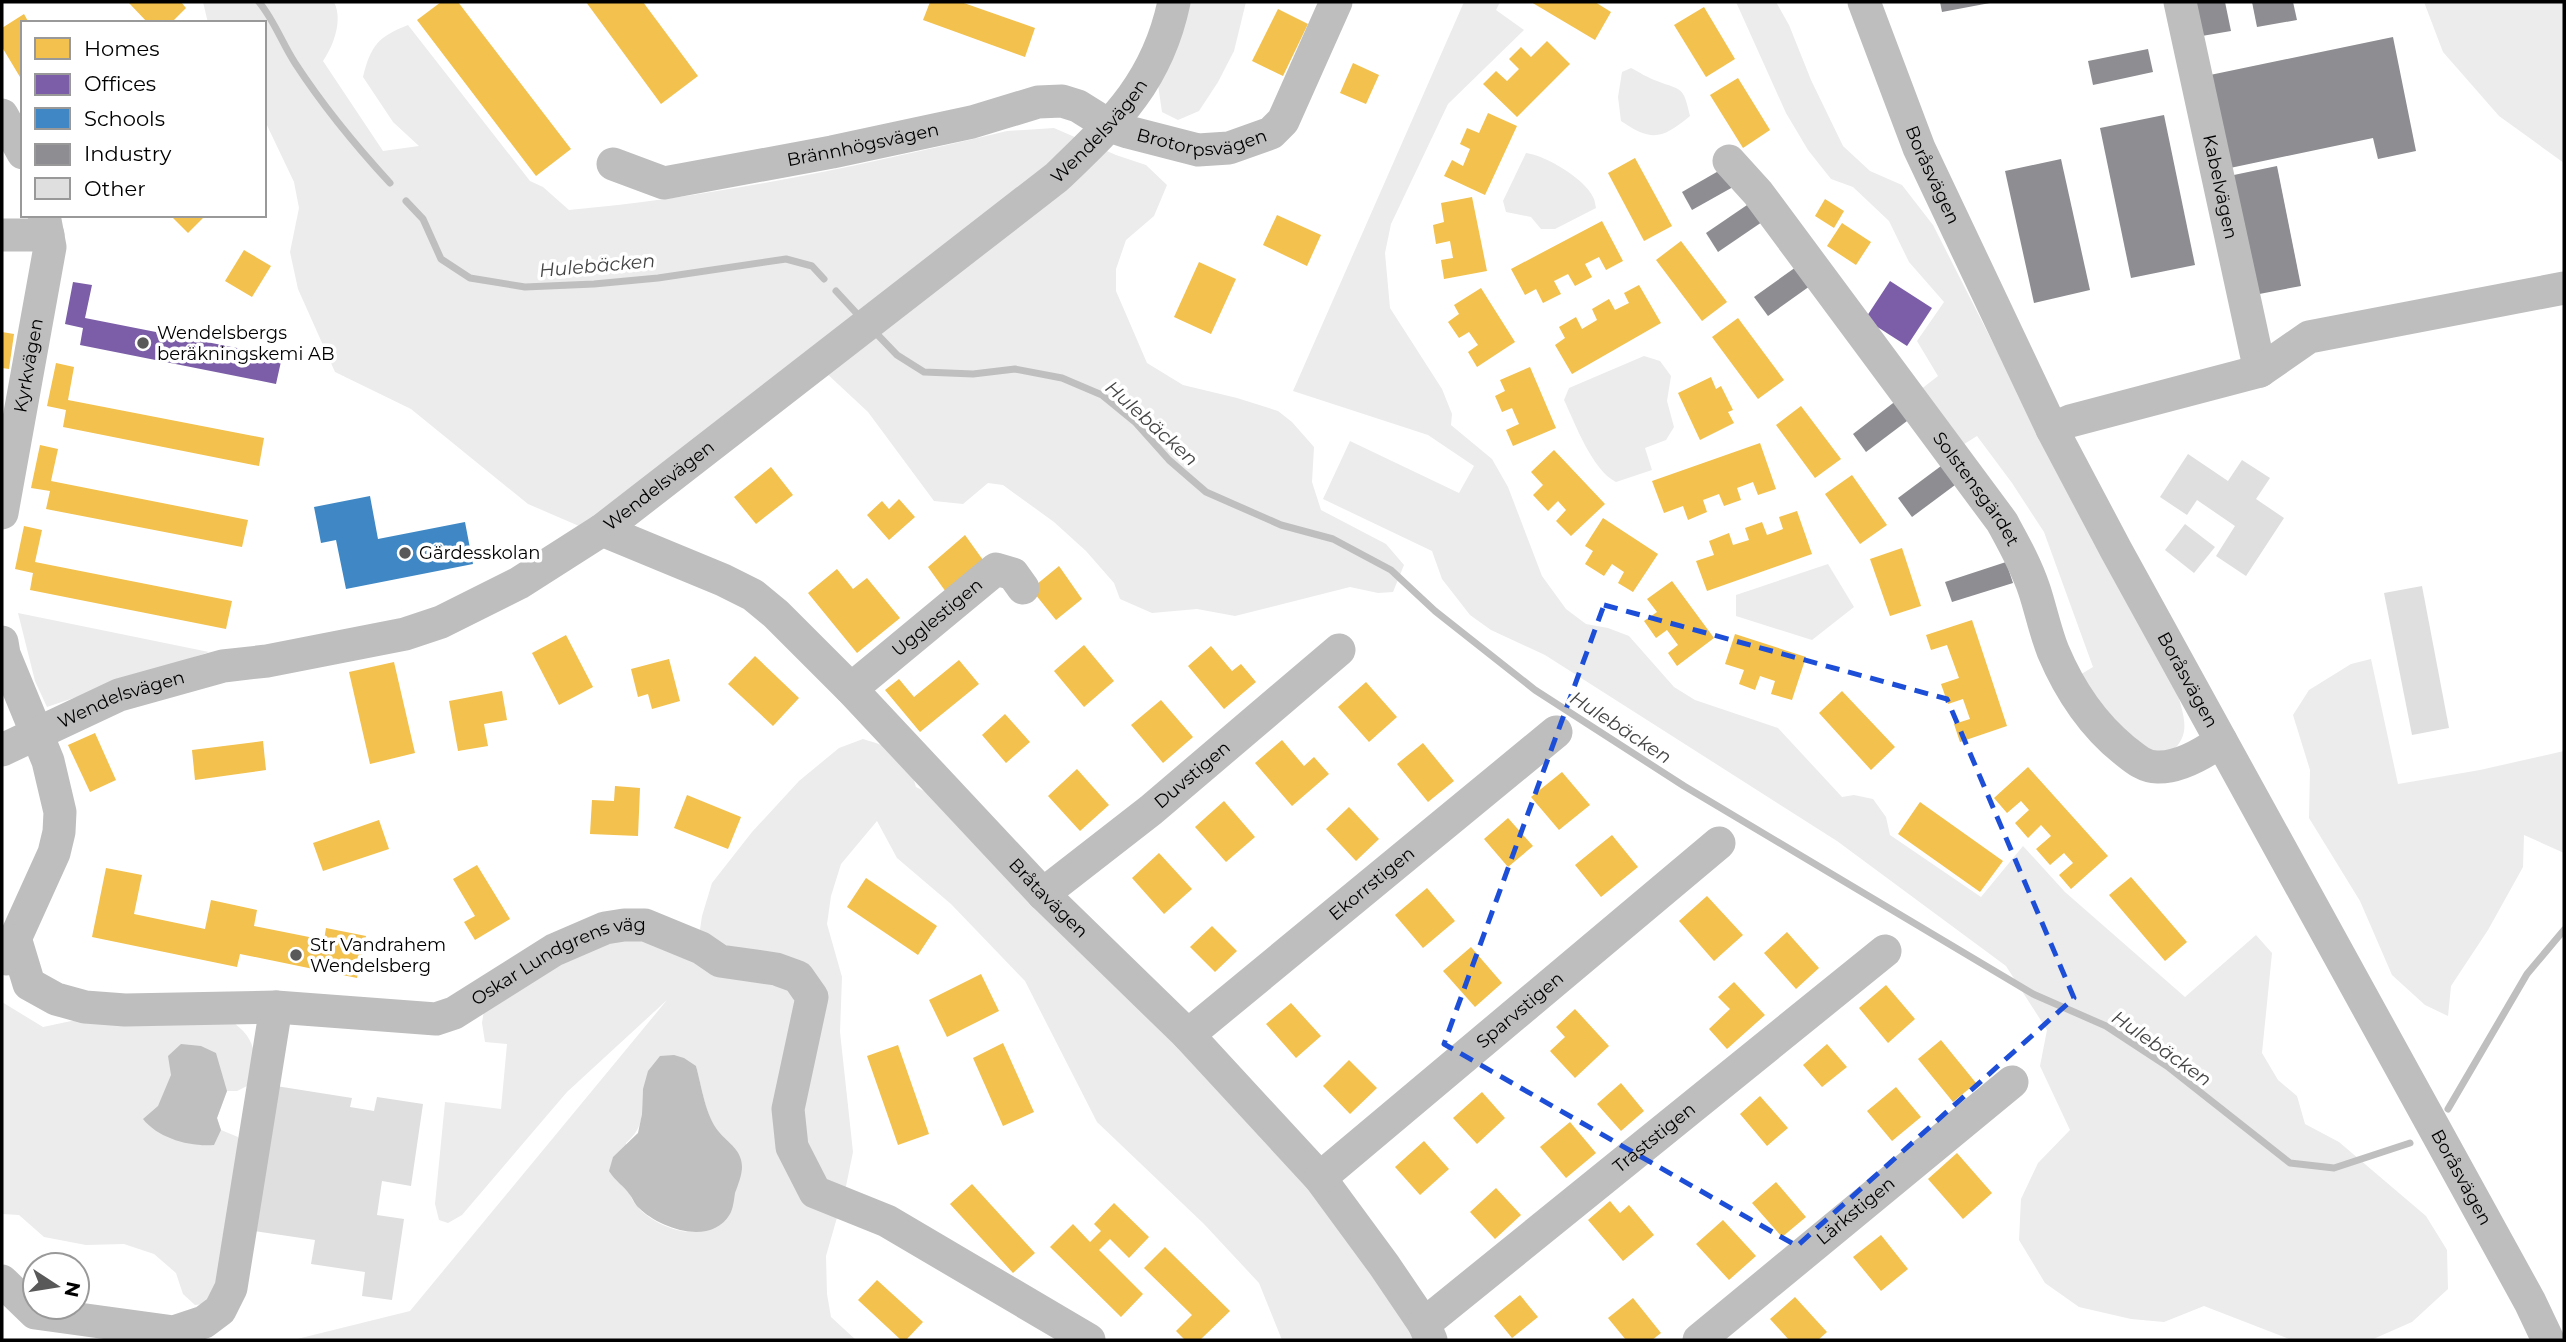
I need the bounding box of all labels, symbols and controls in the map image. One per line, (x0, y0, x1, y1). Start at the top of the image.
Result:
legend (21, 21, 266, 217)
text: Homes (84, 36, 159, 61)
text: Offices (84, 71, 156, 96)
street label: Wendelsvägen (1046, 75, 1152, 188)
text: Schools (84, 106, 165, 131)
street label: Brännhögsvägen (785, 118, 941, 171)
street label: Boråsvägen (1901, 123, 1964, 228)
street label: Brotorpsvägen (1134, 124, 1270, 161)
street label: Kabelvägen (2198, 132, 2242, 241)
text: Industry (84, 141, 172, 166)
text: Other (84, 176, 146, 201)
water label: Hulebäcken (538, 249, 656, 282)
street label: Kyrkvägen (9, 317, 48, 414)
place label: Wendelsbergs beräkningskemi AB (157, 322, 335, 365)
marker: Wendelsbergs beräkningskemi AB (135, 335, 151, 351)
water label: Hulebäcken (1101, 376, 1203, 471)
street label: Solstensgärdet (1928, 428, 2024, 550)
street label: Wendelsvägen (599, 436, 719, 536)
place label: Gärdesskolan (419, 542, 540, 564)
marker: Gärdesskolan (397, 545, 413, 561)
street label: Ugglestigen (888, 574, 987, 661)
street label: Boråsvägen (2152, 628, 2223, 732)
street label: Wendelsvägen (54, 666, 187, 733)
water label: Hulebäcken (1566, 686, 1676, 769)
street label: Duvstigen (1150, 736, 1235, 813)
street label: Ekorrstigen (1324, 842, 1419, 925)
street label: Bråtavägen (1004, 854, 1093, 943)
street label: Oskar Lundgrens väg (467, 914, 646, 1010)
place label: Str Vandrahem Wendelsberg (310, 934, 446, 977)
marker: Str Vandrahem Wendelsberg (288, 947, 304, 963)
street label: Sparvstigen (1472, 967, 1568, 1053)
water label: Hulebäcken (2107, 1006, 2216, 1091)
street label: Traststigen (1608, 1098, 1700, 1178)
street label: Boråsvägen (2426, 1126, 2497, 1229)
street label: Lärkstigen (1812, 1172, 1899, 1250)
north arrow (21, 1251, 91, 1321)
text: N (59, 1280, 85, 1299)

